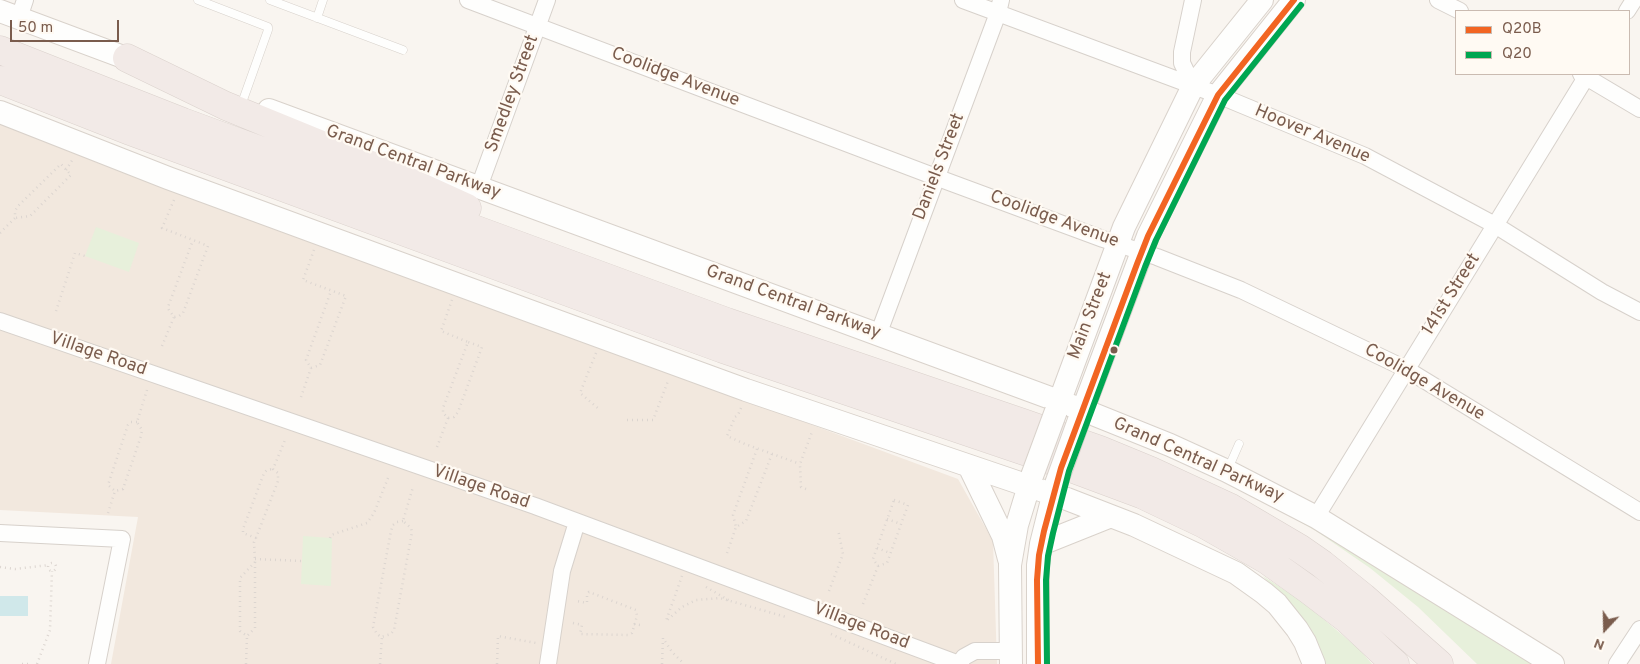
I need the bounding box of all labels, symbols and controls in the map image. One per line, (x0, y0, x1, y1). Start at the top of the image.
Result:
scale bar (12, 10, 121, 42)
legend (1455, 10, 1630, 75)
text: 50 m (18, 19, 53, 38)
text: Q20B (1502, 20, 1542, 39)
street label: Smedley Street (482, 32, 544, 156)
street label: Coolidge Avenue (608, 44, 742, 112)
text: Q20 (1502, 45, 1532, 64)
street label: Hoover Avenue (1251, 101, 1373, 169)
street label: Daniels Street (910, 110, 970, 224)
street label: Grand Central Parkway (323, 121, 503, 205)
street label: Coolidge Avenue (987, 187, 1121, 253)
street label: 141st Street (1418, 250, 1486, 340)
street label: Grand Central Parkway (703, 261, 883, 345)
street label: Main Street (1064, 269, 1118, 363)
street label: Village Road (47, 328, 149, 382)
street label: Coolidge Avenue (1360, 340, 1488, 426)
unlabelled marker (1109, 345, 1119, 355)
street label: Grand Central Parkway (1109, 414, 1287, 508)
street label: Village Road (430, 461, 532, 515)
street label: Village Road (810, 599, 912, 655)
north arrow (1580, 604, 1630, 654)
text: N (1592, 634, 1607, 653)

